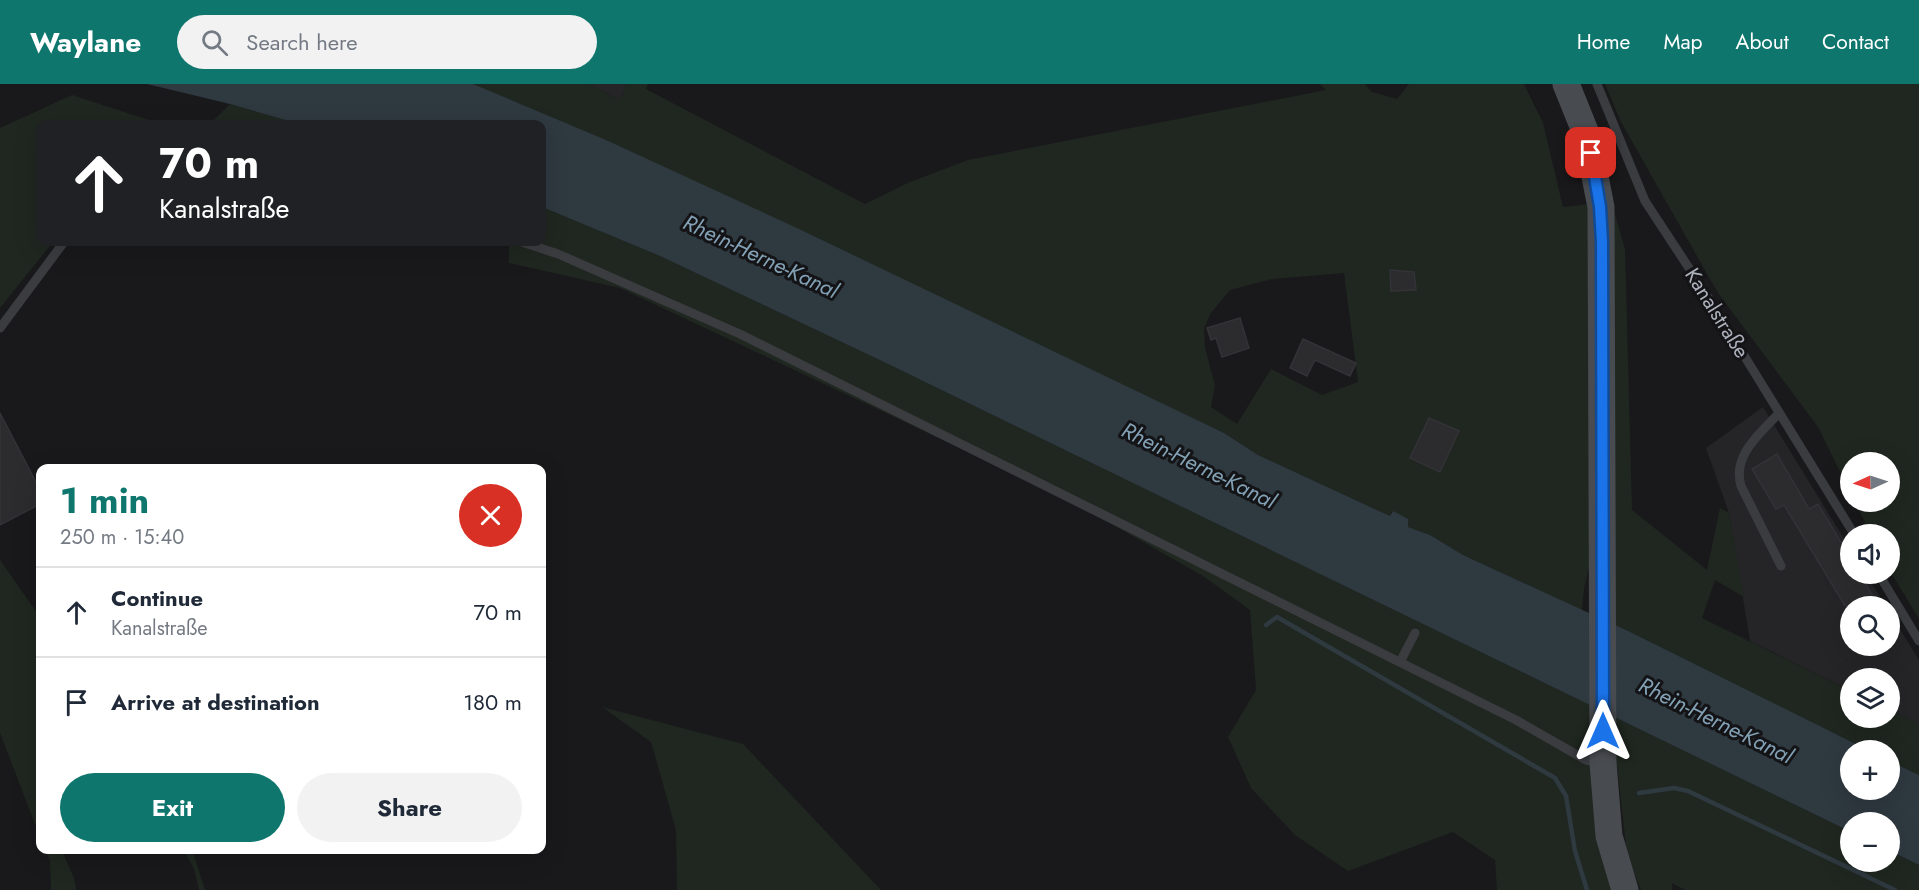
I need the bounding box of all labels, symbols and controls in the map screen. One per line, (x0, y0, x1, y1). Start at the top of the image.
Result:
search box (177, 15, 597, 69)
text: Waylane (30, 22, 141, 63)
icon: search (198, 26, 231, 59)
text: Search here (246, 26, 358, 58)
text: Home (1577, 27, 1630, 57)
text: Map (1663, 27, 1703, 57)
text: About (1736, 27, 1789, 57)
text: Contact (1822, 27, 1889, 57)
pin (1565, 127, 1616, 178)
text: 70 m (159, 133, 259, 194)
icon: arrive (1574, 136, 1607, 169)
icon: ahead (60, 144, 138, 222)
text: Kanalstraße (159, 189, 289, 228)
water label: Rhein-Herne-Kanal (678, 206, 845, 306)
street label: Kanalstraße (1677, 262, 1757, 364)
water label: Rhein-Herne-Kanal (1116, 414, 1283, 517)
north arrow (1840, 452, 1900, 512)
map controls (1840, 452, 1900, 872)
text: 1 min (60, 474, 149, 526)
button: close (459, 484, 522, 547)
text: 250 m · 15:40 (60, 523, 184, 552)
button: sound (1840, 524, 1900, 584)
text: Continue (111, 582, 203, 614)
icon: ahead (60, 596, 93, 629)
text: 70 m (473, 596, 522, 628)
button: search (1840, 596, 1900, 656)
text: Kanalstraße (111, 614, 208, 643)
button: layers (1840, 668, 1900, 728)
water label: Rhein-Herne-Kanal (1633, 669, 1800, 772)
icon: arrive (60, 686, 93, 719)
text: Arrive at destination (111, 686, 320, 718)
text: 180 m (463, 686, 522, 718)
position arrow (1571, 699, 1635, 763)
button: + (1840, 740, 1900, 800)
button: Exit (60, 773, 285, 842)
button: Share (297, 773, 522, 842)
button: − (1840, 812, 1900, 872)

